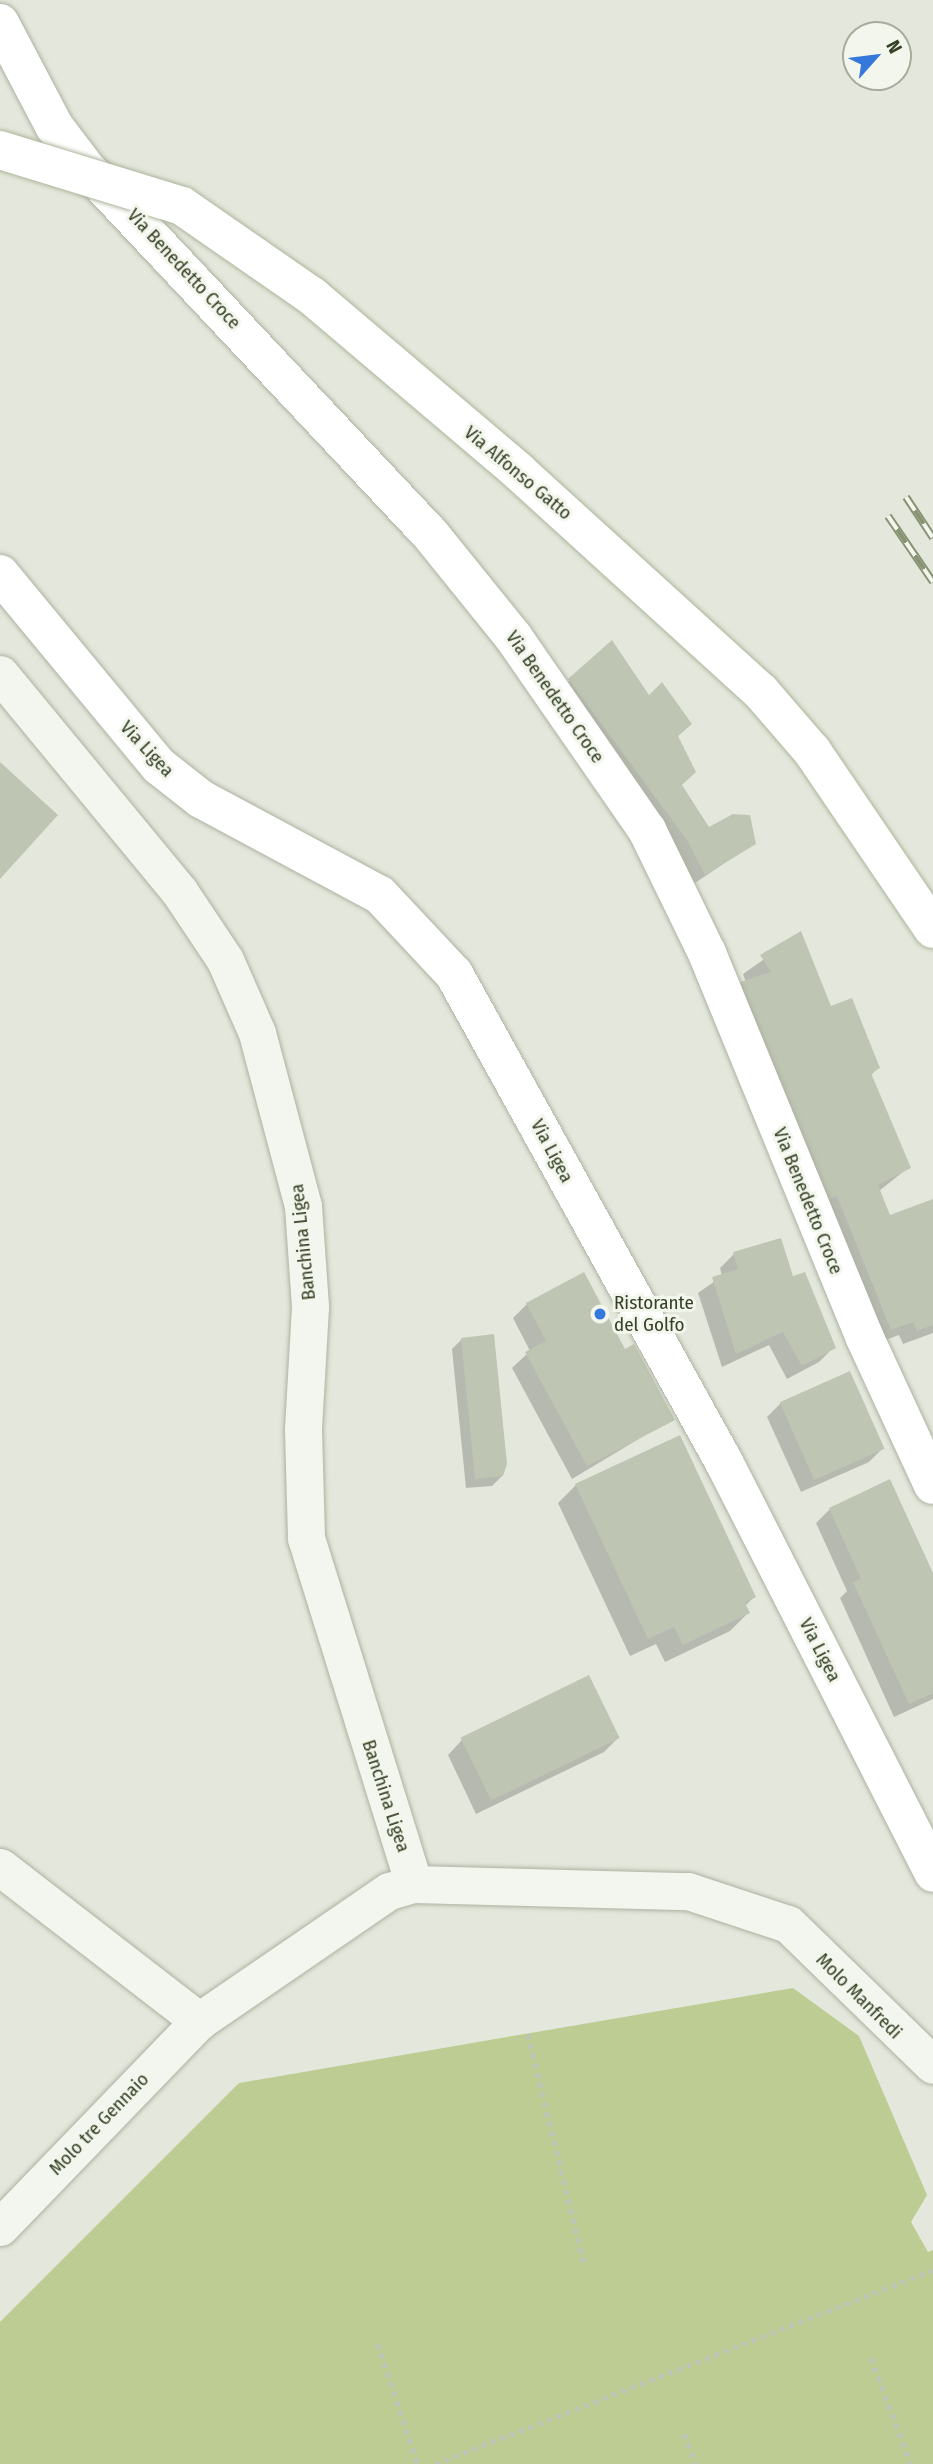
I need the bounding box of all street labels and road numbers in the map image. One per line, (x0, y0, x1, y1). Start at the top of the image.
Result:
street label: Via Benedetto Croce (122, 204, 246, 334)
street label: Via Alfonso Gatto (459, 421, 577, 525)
street label: Via Benedetto Croce (501, 626, 609, 768)
street label: Via Ligea (115, 716, 179, 782)
street label: Via Ligea (526, 1115, 578, 1187)
street label: Via Benedetto Croce (768, 1124, 848, 1278)
street label: Banchina Ligea (286, 1183, 320, 1301)
street label: Via Ligea (794, 1614, 846, 1686)
street label: Banchina Ligea (357, 1737, 415, 1855)
street label: Molo Manfredi (811, 1948, 907, 2044)
street label: Molo tre Gennaio (44, 2068, 154, 2180)

